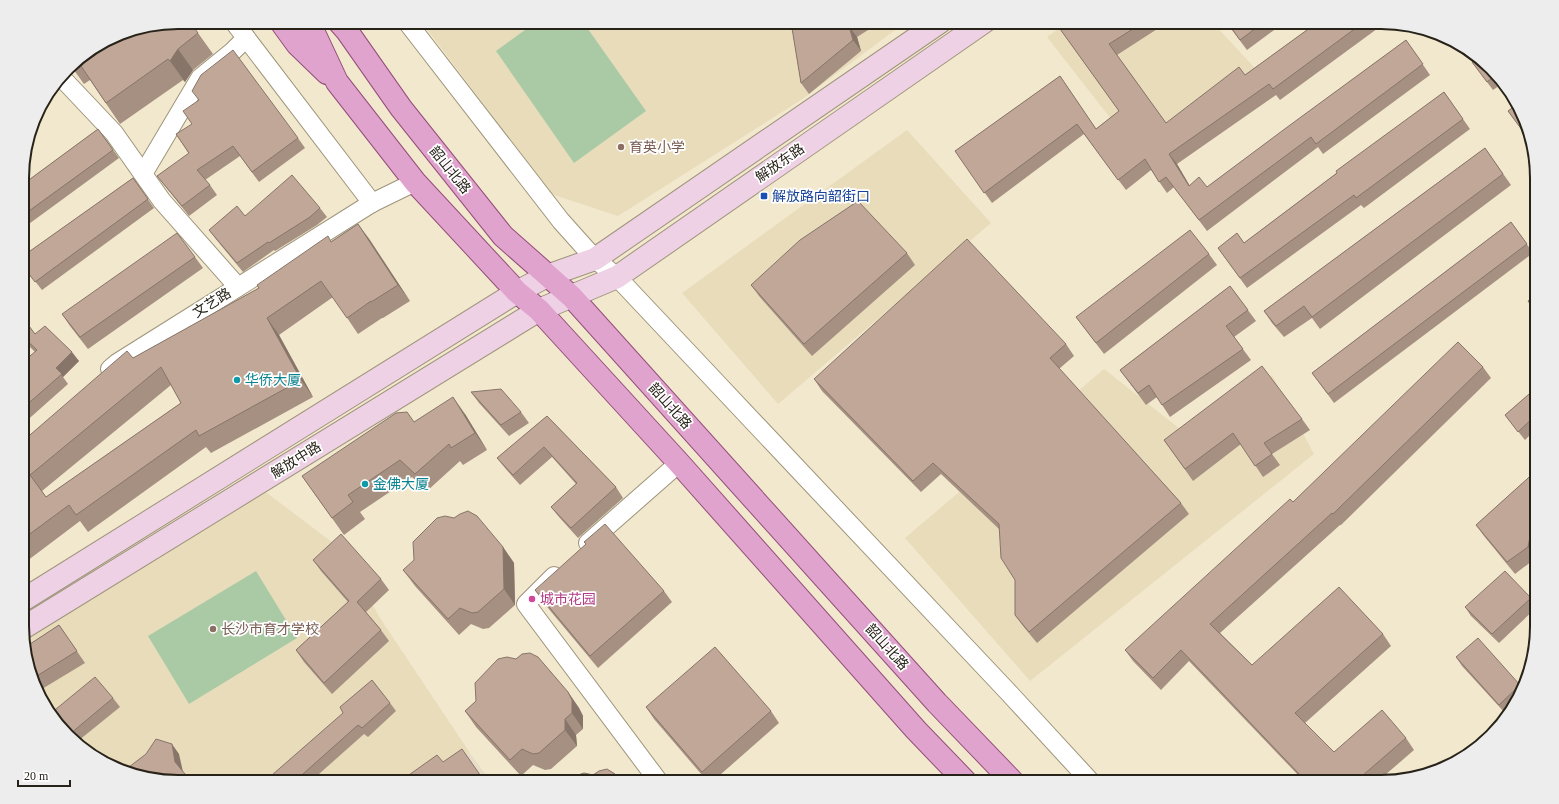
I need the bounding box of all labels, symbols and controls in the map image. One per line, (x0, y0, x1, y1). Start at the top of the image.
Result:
place label: 育英小学 (629, 140, 685, 155)
street label: 解放东路 (753, 141, 807, 185)
marker: 育英小学 (616, 142, 626, 152)
street label: 韶山北路 (427, 143, 474, 196)
place label: 解放路向韶街口 (772, 189, 870, 204)
marker: 解放路向韶街口 (759, 191, 769, 201)
street label: 文艺路 (190, 286, 234, 320)
place label: 华侨大厦 (245, 372, 301, 388)
marker: 华侨大厦 (232, 375, 242, 385)
street label: 韶山北路 (646, 380, 695, 432)
street label: 解放中路 (268, 439, 324, 481)
place label: 金佛大厦 (373, 476, 429, 492)
marker: 金佛大厦 (360, 479, 370, 489)
place label: 城市花园 (540, 592, 596, 607)
marker: 城市花园 (527, 594, 537, 604)
place label: 长沙市育才学校 (221, 621, 319, 637)
street label: 韶山北路 (863, 621, 912, 673)
marker: 长沙市育才学校 (208, 624, 218, 634)
scale bar (18, 762, 70, 788)
text: 20 m (24, 769, 49, 783)

